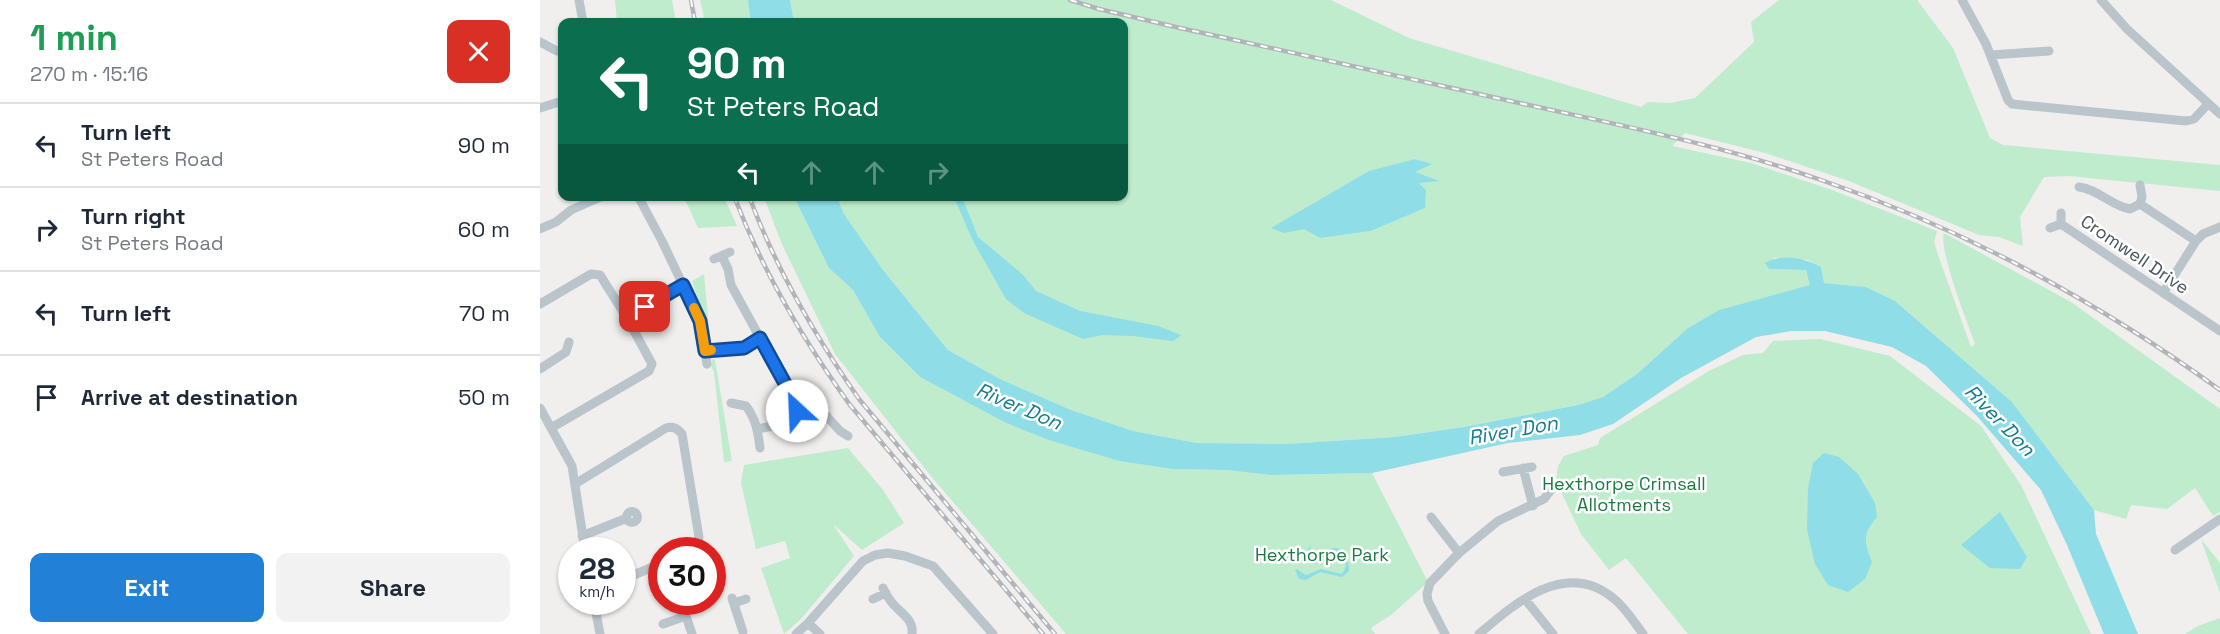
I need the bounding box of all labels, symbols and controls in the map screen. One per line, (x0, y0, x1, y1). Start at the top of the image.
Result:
text: 1 min (30, 15, 118, 61)
button: close (447, 20, 510, 83)
text: 90 m (687, 37, 787, 90)
icon: left (588, 42, 666, 120)
text: 270 m · 15:16 (30, 61, 148, 87)
text: St Peters Road (687, 89, 879, 124)
text: Turn left (81, 118, 171, 146)
icon: left (30, 129, 63, 162)
text: 90 m (458, 131, 510, 159)
text: St Peters Road (81, 146, 224, 172)
icon: left (732, 156, 765, 189)
icon: ahead (795, 156, 828, 189)
icon: ahead (858, 156, 891, 189)
icon: right (921, 156, 954, 189)
text: Turn right (81, 202, 186, 230)
street label: Cromwell Drive (2076, 209, 2194, 299)
icon: right (30, 213, 63, 246)
text: 60 m (458, 215, 510, 243)
text: St Peters Road (81, 230, 224, 256)
pin (619, 281, 670, 332)
icon: arrive (628, 290, 661, 323)
icon: left (30, 297, 63, 330)
text: Turn left (81, 299, 171, 327)
text: 70 m (459, 299, 510, 327)
water label: River Don (972, 376, 1066, 436)
water label: River Don (1959, 378, 2041, 462)
position arrow (765, 379, 829, 443)
icon: arrive (30, 381, 63, 414)
text: Arrive at destination (81, 383, 298, 411)
text: 50 m (458, 383, 510, 411)
water label: River Don (1466, 409, 1560, 451)
park label: Hexthorpe Crimsall Allotments (1542, 472, 1706, 516)
speed limit sign: 30 (648, 537, 726, 615)
park label: Hexthorpe Park (1255, 543, 1389, 566)
text: 28 (579, 549, 615, 588)
button: Exit (30, 553, 264, 622)
button: Share (276, 553, 510, 622)
text: km/h (579, 582, 615, 601)

